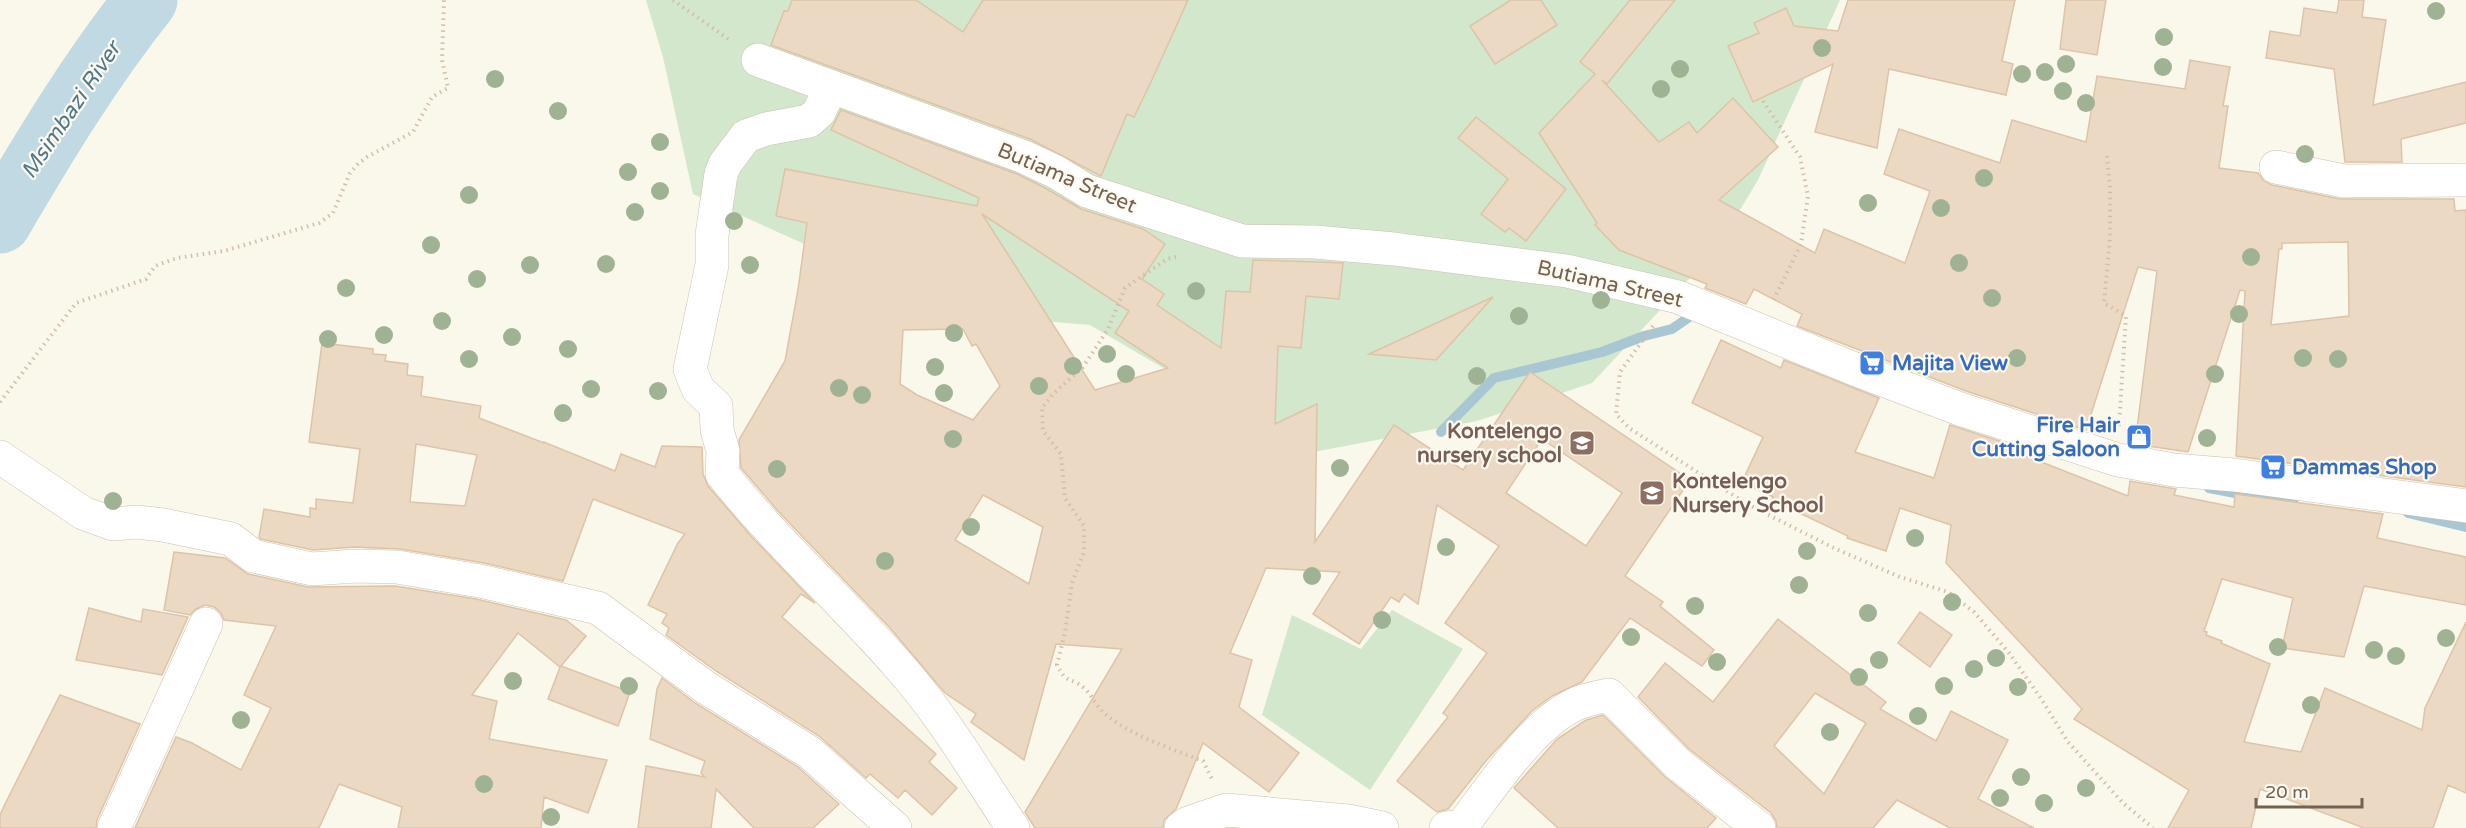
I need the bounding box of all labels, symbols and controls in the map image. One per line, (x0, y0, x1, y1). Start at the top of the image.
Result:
water label: Msimbazi River (16, 35, 128, 183)
street label: Butiama Street (994, 137, 1140, 219)
street label: Butiama Street (1535, 255, 1685, 313)
supermarket icon: Majita View (1857, 348, 1887, 378)
place label: Majita View (1892, 351, 2008, 376)
place label: Fire Hair Cutting Saloon (1972, 413, 2121, 462)
place label: Kontelengo nursery school (1417, 419, 1562, 468)
shop icon: Fire Hair Cutting Saloon (2124, 422, 2154, 452)
school or university icon: Kontelengo nursery school (1567, 428, 1597, 458)
supermarket icon: Dammas Shop (2258, 452, 2288, 482)
place label: Dammas Shop (2292, 455, 2437, 480)
place label: Kontelengo Nursery School (1672, 469, 1824, 518)
school or university icon: Kontelengo Nursery School (1637, 478, 1667, 508)
scale bar (2256, 771, 2362, 809)
text: 20 m (2265, 781, 2309, 803)

